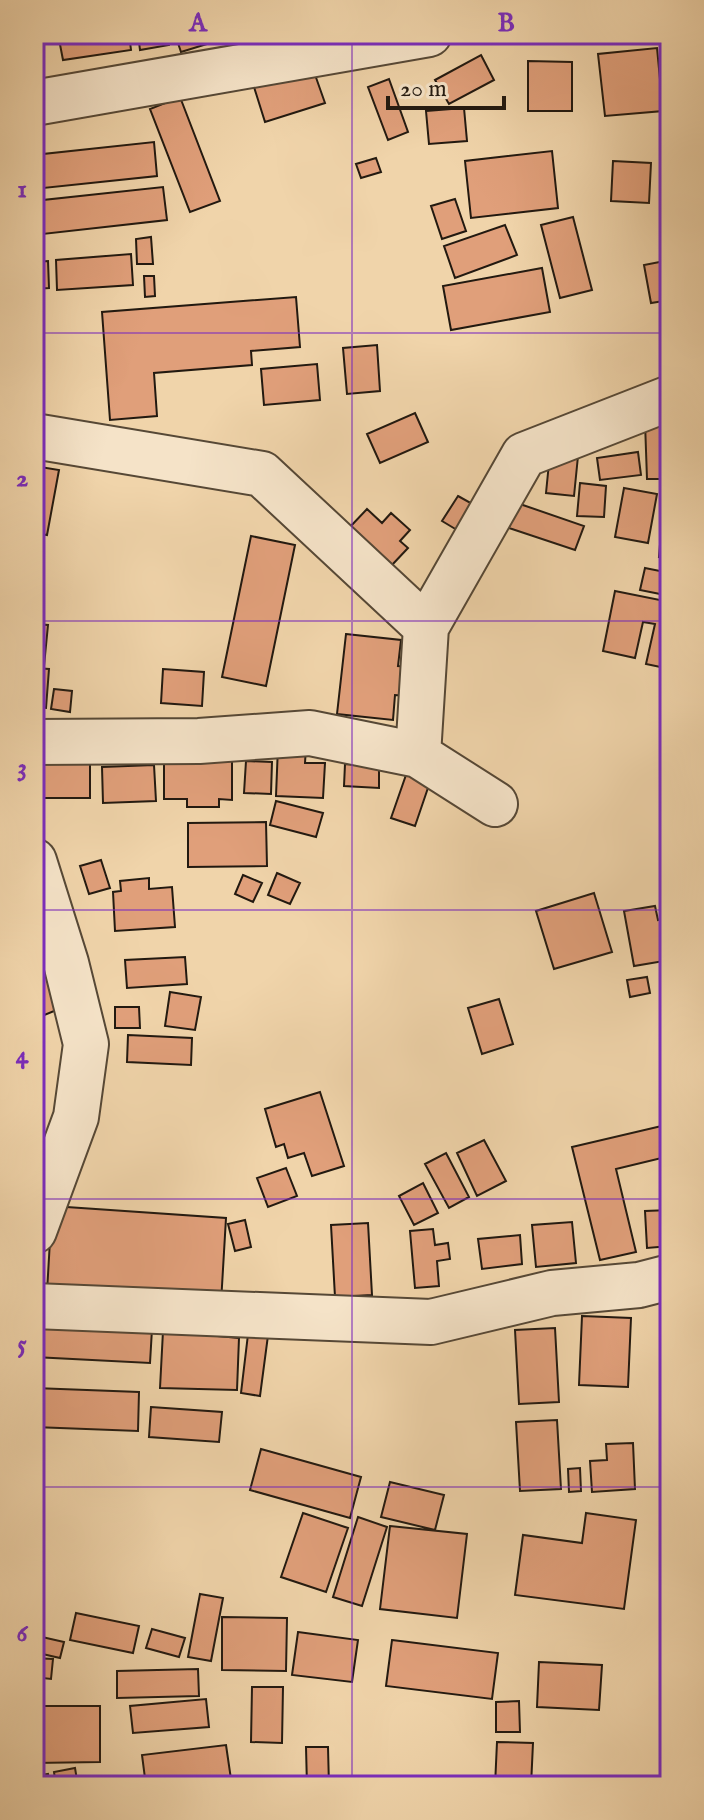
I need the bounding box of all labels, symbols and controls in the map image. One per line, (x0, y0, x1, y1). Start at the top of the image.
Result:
text: A (188, 7, 208, 40)
text: B (497, 7, 515, 40)
scale bar (388, 60, 504, 110)
text: 20 m (400, 74, 447, 105)
text: 1 (17, 173, 27, 206)
text: 2 (16, 462, 28, 495)
text: 3 (17, 751, 27, 784)
text: 4 (16, 1039, 30, 1072)
text: 5 (17, 1328, 27, 1361)
text: 6 (17, 1617, 29, 1650)

